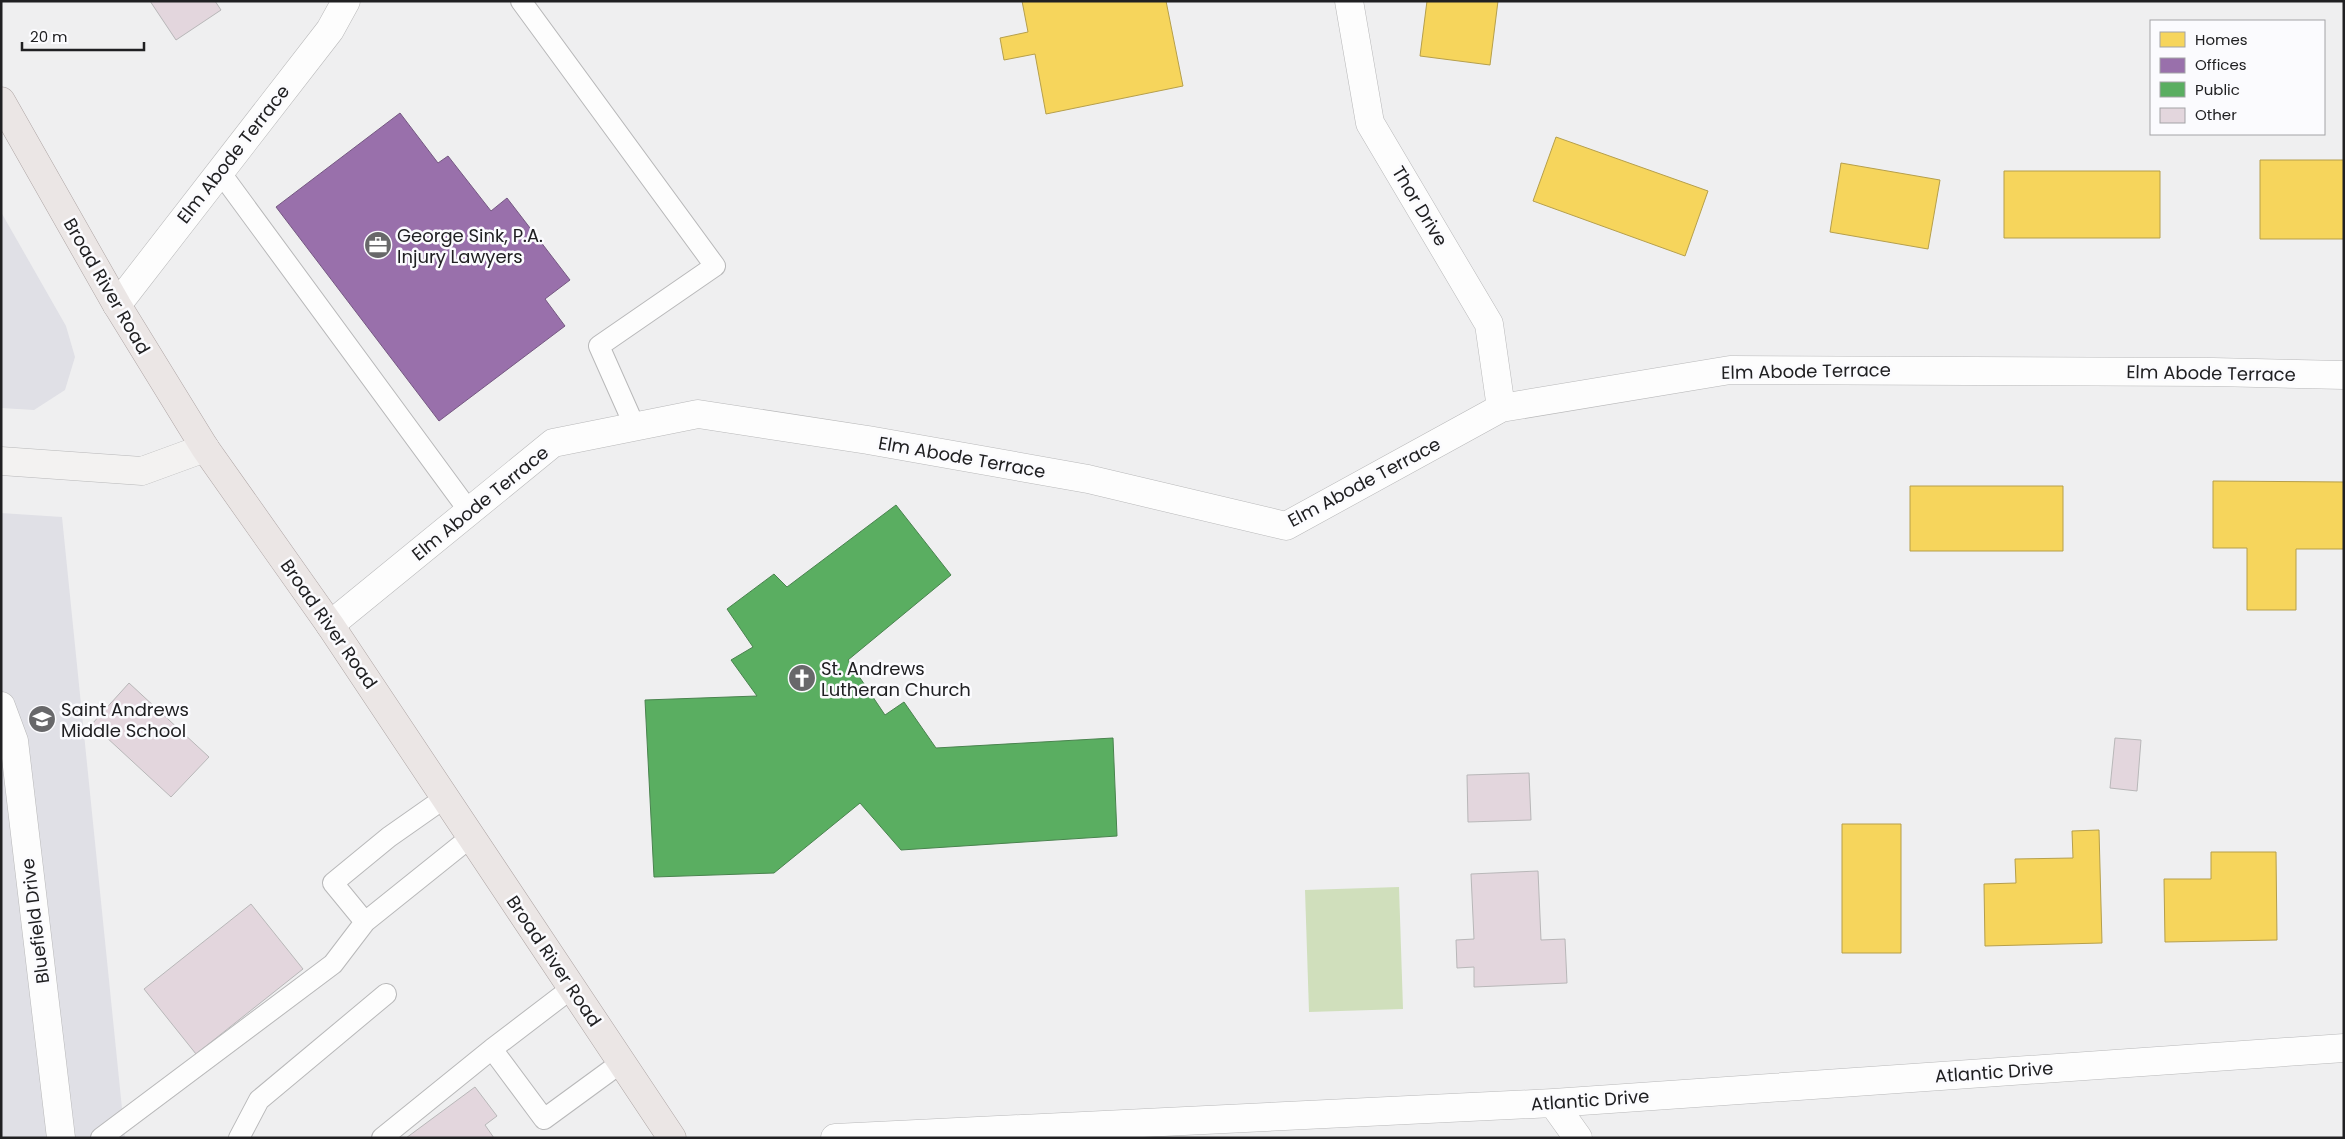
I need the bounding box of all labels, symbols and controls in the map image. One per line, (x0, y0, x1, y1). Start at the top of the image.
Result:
scale bar (22, 20, 145, 52)
legend (2150, 20, 2325, 135)
text: 20 m (30, 26, 68, 47)
text: Homes (2195, 29, 2248, 50)
text: Offices (2195, 54, 2247, 75)
text: Public (2195, 79, 2240, 100)
street label: Elm Abode Terrace (171, 80, 295, 228)
text: Other (2195, 104, 2237, 125)
street label: Thor Drive (1386, 161, 1454, 251)
street label: Broad River Road (58, 213, 156, 359)
place label: George Sink, P.A. Injury Lawyers (397, 223, 543, 269)
office icon: George Sink, P.A. Injury Lawyers (363, 230, 393, 260)
street label: Elm Abode Terrace (1721, 357, 1891, 385)
street label: Elm Abode Terrace (2126, 359, 2296, 387)
street label: Elm Abode Terrace (876, 430, 1048, 484)
street label: Elm Abode Terrace (1283, 431, 1445, 533)
street label: Elm Abode Terrace (406, 440, 554, 566)
street label: Broad River Road (275, 554, 383, 694)
place label: St. Andrews Lutheran Church (821, 656, 971, 702)
church icon: St. Andrews Lutheran Church (787, 663, 817, 693)
place label: Saint Andrews Middle School (61, 697, 189, 743)
school or university icon: Saint Andrews Middle School (27, 704, 57, 734)
street label: Bluefield Drive (15, 857, 55, 985)
street label: Broad River Road (501, 890, 607, 1032)
street label: Atlantic Drive (1934, 1055, 2054, 1089)
street label: Atlantic Drive (1530, 1083, 1650, 1117)

